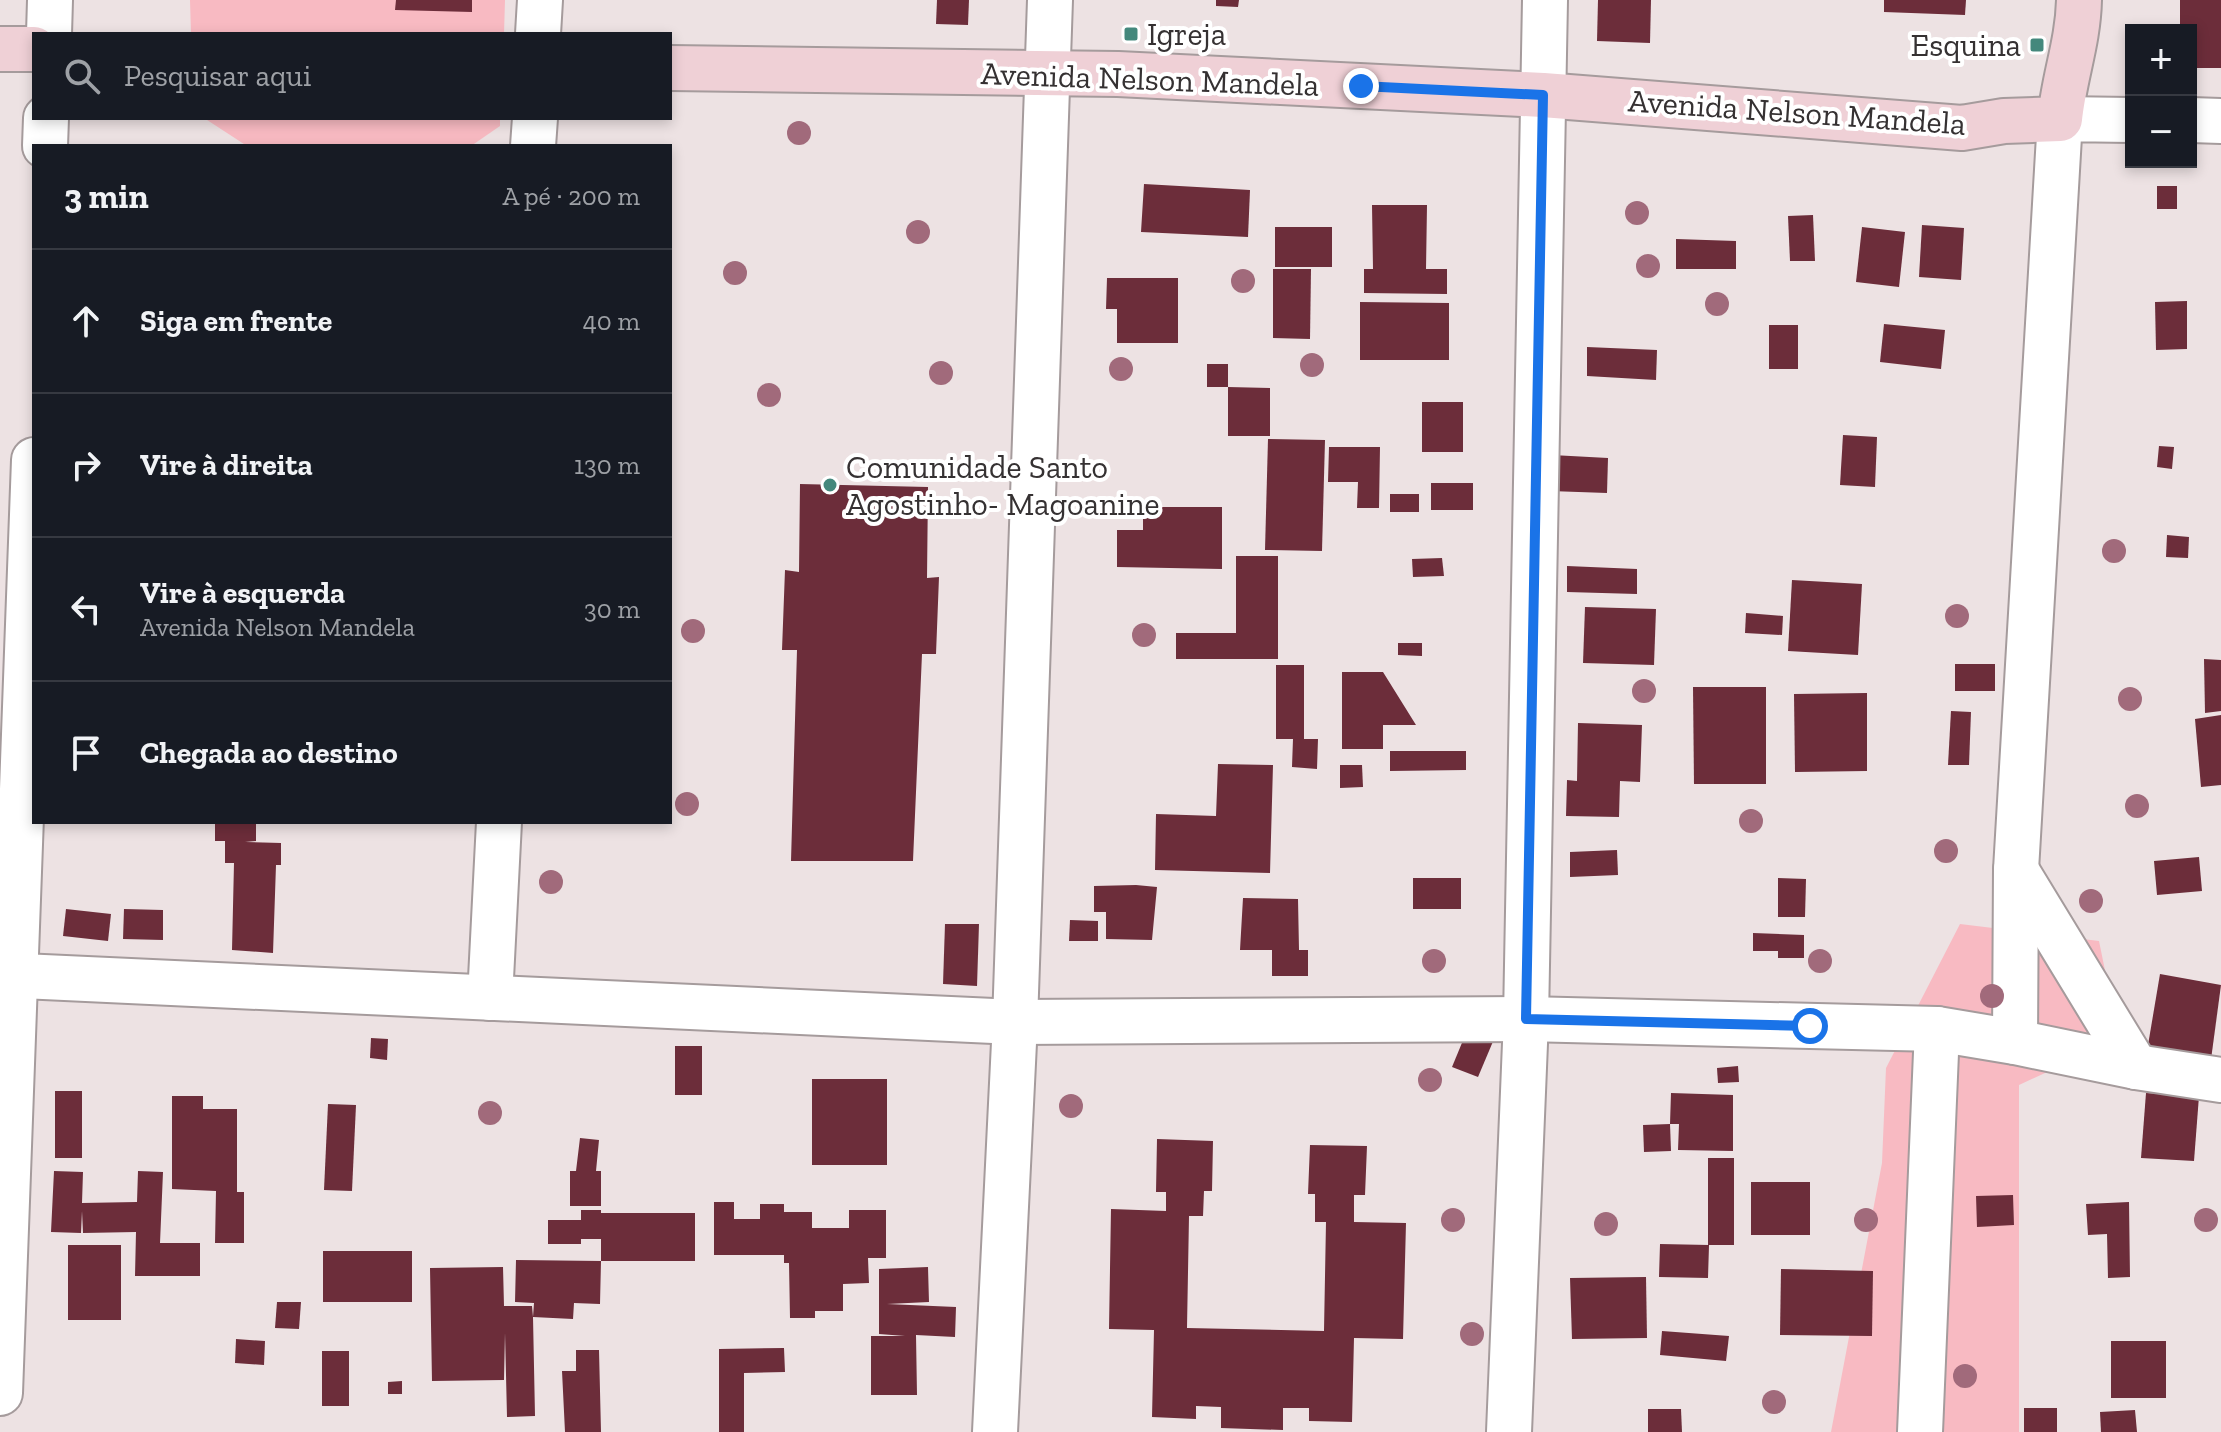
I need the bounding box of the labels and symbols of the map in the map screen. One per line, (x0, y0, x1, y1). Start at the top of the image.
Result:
place label: Igreja (1147, 15, 1226, 53)
marker: Igreja (1122, 25, 1140, 43)
place label: Esquina (1910, 26, 2021, 64)
marker: Esquina (2028, 36, 2046, 54)
street label: Avenida Nelson Mandela (980, 54, 1320, 104)
route end (1343, 68, 1379, 104)
street label: Avenida Nelson Mandela (1627, 81, 1967, 143)
place label: Comunidade Santo Agostinho- Magoanine (846, 448, 1160, 523)
marker: Comunidade Santo Agostinho- Magoanine (821, 476, 839, 494)
route start (1792, 1008, 1828, 1044)

